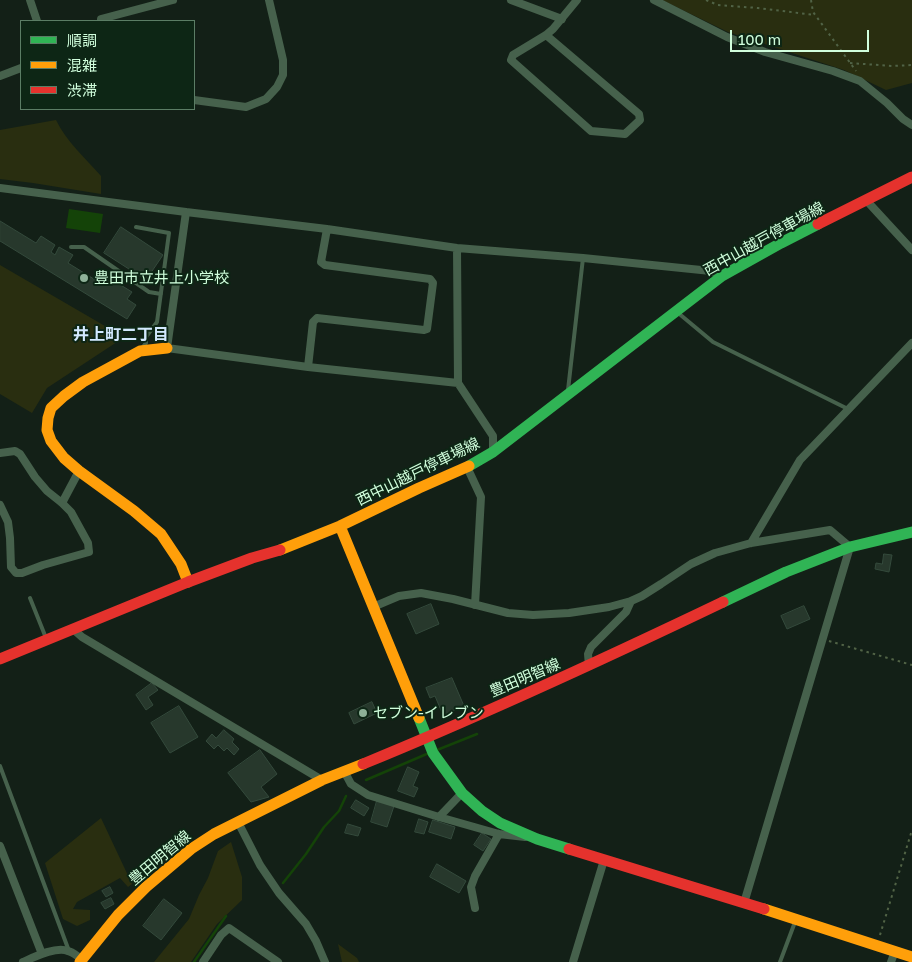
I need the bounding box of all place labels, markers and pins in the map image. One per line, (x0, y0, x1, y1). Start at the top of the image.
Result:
place label: 豊田市立井上小学校 (94, 269, 229, 287)
marker: 豊田市立井上小学校 (78, 272, 90, 284)
place label: セブン-イレブン (373, 704, 484, 722)
marker: セブン-イレブン (357, 707, 369, 719)

